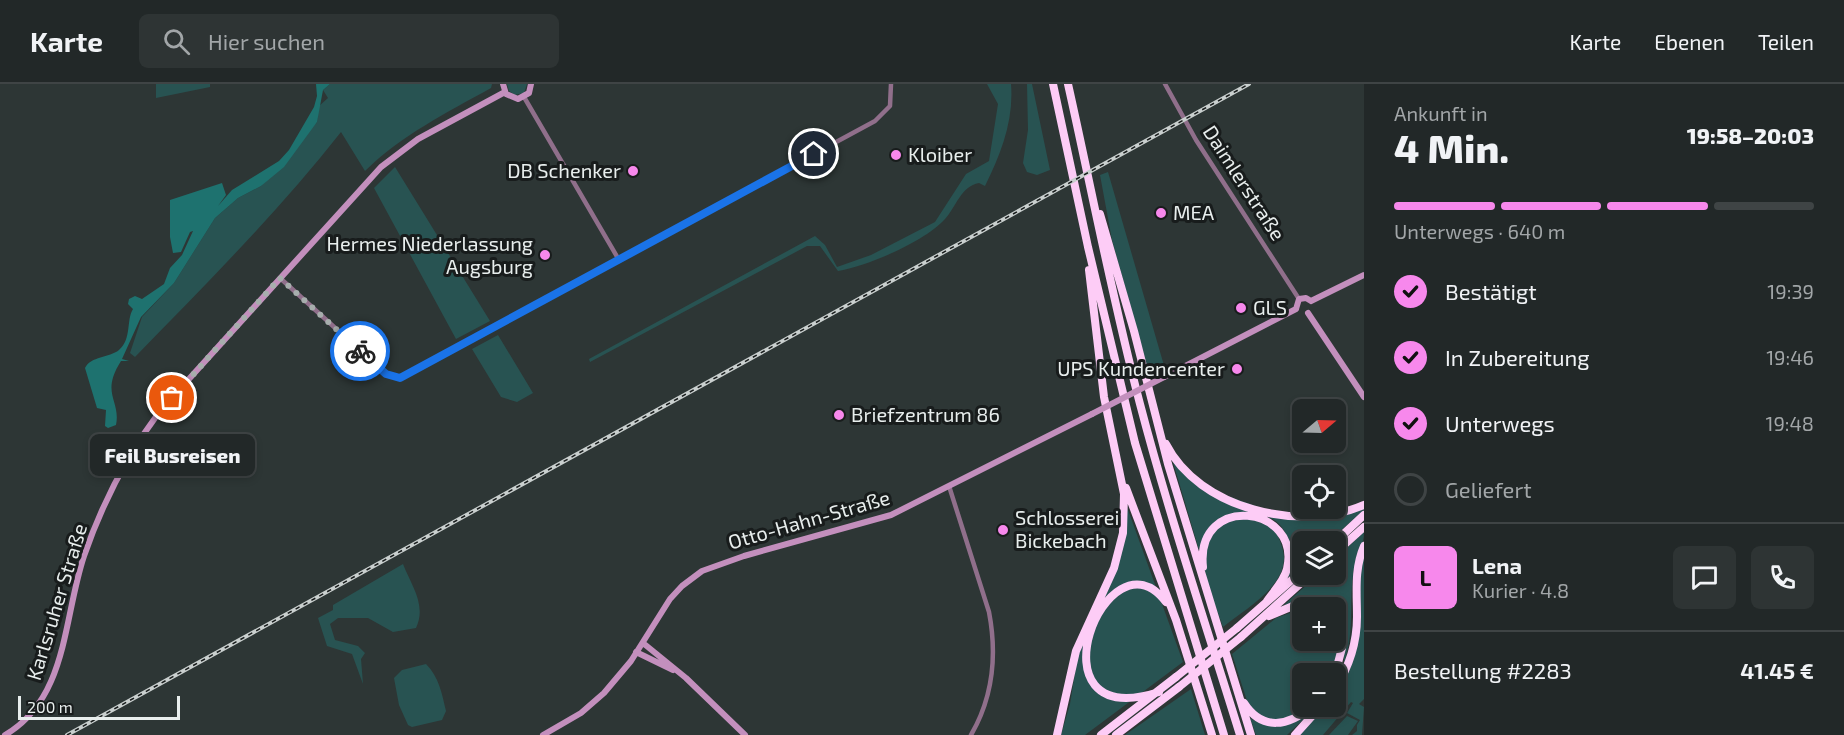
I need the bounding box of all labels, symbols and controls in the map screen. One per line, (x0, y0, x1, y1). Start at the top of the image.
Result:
search box (139, 14, 559, 68)
text: Karte (30, 24, 103, 58)
icon: search (160, 25, 193, 58)
text: Hier suchen (208, 28, 325, 54)
text: Karte (1570, 29, 1621, 54)
text: Ebenen (1654, 29, 1725, 54)
text: Teilen (1758, 29, 1814, 54)
text: Ankunft in (1394, 101, 1488, 125)
street label: Daimlerstraße (1199, 120, 1291, 245)
text: 19:58–20:03 (1687, 122, 1814, 148)
text: 4 Min. (1394, 124, 1509, 171)
pin (788, 128, 839, 179)
icon: home (797, 137, 830, 170)
place label: Kloiber (908, 142, 972, 166)
marker: Kloiber (889, 148, 903, 162)
place label: DB Schenker (507, 158, 621, 182)
marker: DB Schenker (626, 164, 640, 178)
place label: MEA (1173, 200, 1215, 224)
marker: MEA (1154, 206, 1168, 220)
text: Unterwegs · 640 m (1394, 219, 1565, 243)
place label: Hermes Niederlassung Augsburg (327, 231, 533, 278)
marker: Hermes Niederlassung Augsburg (538, 248, 552, 262)
icon: check (1394, 275, 1427, 308)
text: Bestätigt (1445, 278, 1537, 304)
text: 19:39 (1767, 279, 1814, 303)
place label: GLS (1253, 295, 1287, 319)
marker: GLS (1234, 301, 1248, 315)
courier (330, 321, 390, 381)
icon: bike (344, 335, 377, 368)
icon: check (1394, 341, 1427, 374)
text: In Zubereitung (1445, 344, 1590, 370)
text: 19:46 (1766, 345, 1814, 369)
place label: UPS Kundencenter (1057, 356, 1225, 380)
marker: UPS Kundencenter (1230, 362, 1244, 376)
pin (146, 372, 197, 423)
icon: bag (155, 381, 188, 414)
north arrow (1292, 399, 1346, 453)
map controls (1292, 399, 1346, 717)
place label: Briefzentrum 86 (851, 402, 1000, 426)
icon: check (1394, 407, 1427, 440)
marker: Briefzentrum 86 (832, 408, 846, 422)
text: Unterwegs (1445, 410, 1555, 436)
text: 19:48 (1765, 411, 1814, 435)
callout: Feil Busreisen (90, 434, 255, 476)
text: Feil Busreisen (105, 443, 240, 467)
button: locate (1292, 465, 1346, 519)
text: Geliefert (1445, 476, 1532, 502)
street label: Otto-Hahn-Straße (725, 484, 892, 554)
place label: Schlosserei Bickebach (1015, 505, 1119, 552)
street label: Karlsruher Straße (21, 520, 91, 683)
marker: Schlosserei Bickebach (996, 523, 1010, 537)
button: layers (1292, 531, 1346, 585)
button: chat (1673, 546, 1736, 609)
button: phone (1751, 546, 1814, 609)
text: Lena (1472, 552, 1522, 578)
text: L (1420, 564, 1431, 590)
text: Kurier · 4.8 (1472, 578, 1569, 602)
button: + (1292, 597, 1346, 651)
text: Bestellung #2283 (1394, 657, 1572, 683)
text: 41.45 € (1740, 657, 1814, 683)
button: − (1292, 663, 1346, 717)
scale bar (18, 693, 180, 720)
text: 200 m (27, 697, 73, 716)

